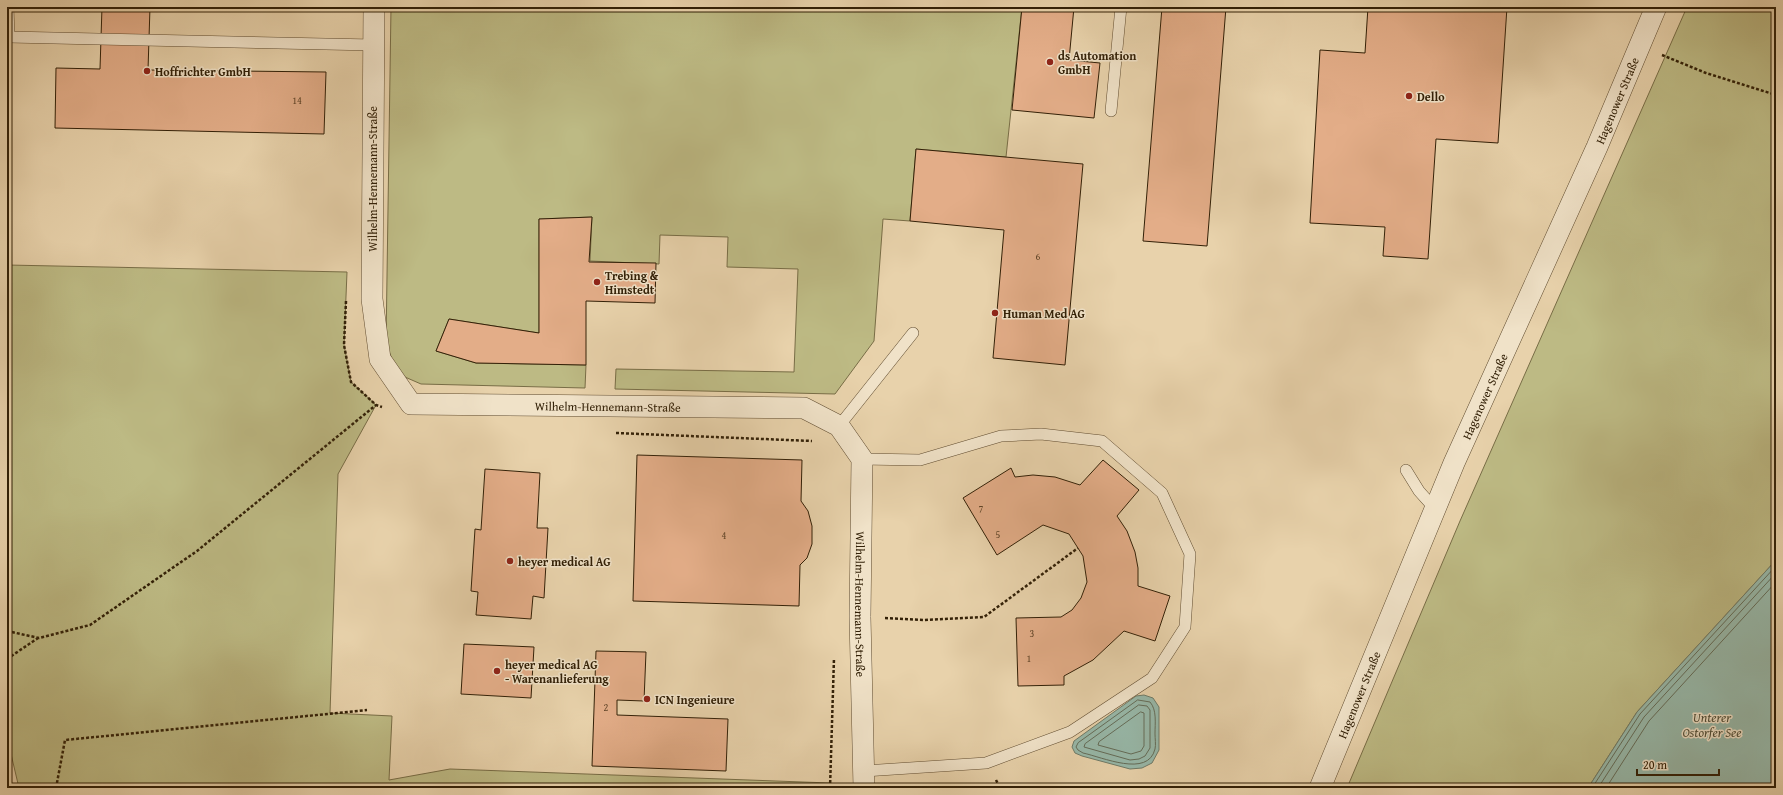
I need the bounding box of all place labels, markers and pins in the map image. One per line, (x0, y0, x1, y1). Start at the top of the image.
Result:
place label: ds Automation GmbH (1058, 47, 1136, 78)
marker: ds Automation GmbH (1045, 57, 1055, 67)
place label: Hoffrichter GmbH (155, 63, 251, 80)
marker: Hoffrichter GmbH (142, 66, 152, 76)
place label: Dello (1417, 88, 1445, 105)
marker: Dello (1404, 91, 1414, 101)
place label: Trebing & Himstedt (605, 267, 659, 298)
marker: Trebing & Himstedt (592, 277, 602, 287)
place label: Human Med AG (1003, 305, 1086, 322)
marker: Human Med AG (990, 308, 1000, 318)
place label: heyer medical AG (518, 553, 611, 570)
marker: heyer medical AG (505, 556, 515, 566)
place label: heyer medical AG - Warenanlieferung (505, 656, 609, 687)
marker: heyer medical AG - Warenanlieferung (492, 666, 502, 676)
place label: ICN Ingenieure (655, 691, 735, 708)
marker: ICN Ingenieure (642, 694, 652, 704)

